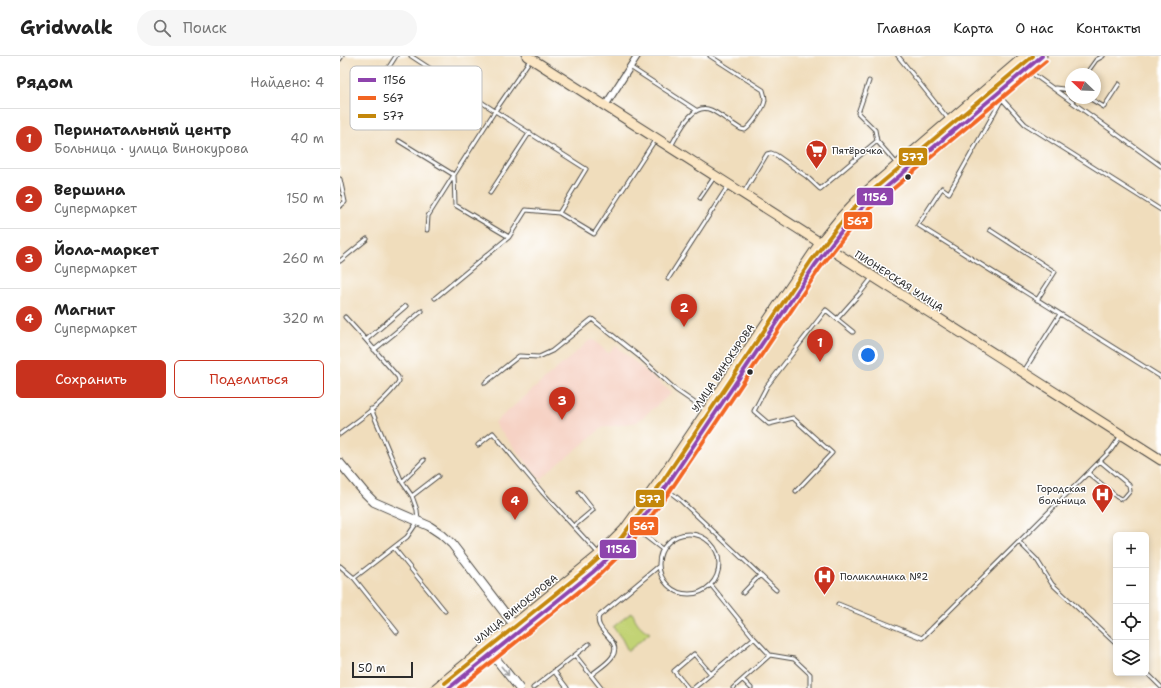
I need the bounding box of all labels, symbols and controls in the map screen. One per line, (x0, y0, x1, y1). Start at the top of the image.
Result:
search box (137, 10, 417, 46)
text: Gridwalk (20, 15, 113, 40)
icon: search (151, 17, 173, 39)
text: Поиск (183, 18, 227, 38)
text: Главная (877, 19, 931, 37)
text: Карта (953, 19, 993, 37)
text: О нас (1015, 19, 1054, 37)
text: Контакты (1076, 19, 1141, 37)
legend (350, 66, 482, 130)
north arrow (1065, 68, 1101, 104)
text: Рядом (16, 71, 73, 93)
text: 1156 (383, 73, 406, 88)
text: Найдено: 4 (250, 74, 324, 91)
text: 567 (383, 91, 404, 106)
text: 577 (383, 109, 404, 124)
text: Перинатальный центр (54, 120, 231, 140)
text: 1 (26, 130, 32, 147)
text: 40 m (290, 130, 324, 147)
supermarket icon: Пятёрочка (803, 137, 829, 170)
text: Больница · улица Винокурова (54, 140, 248, 157)
place label: Пятёрочка (832, 144, 883, 157)
line badge: 577 (898, 147, 928, 166)
text: 577 (902, 150, 924, 165)
unlabelled marker (903, 172, 913, 182)
text: Вершина (54, 180, 125, 200)
line badge: 1156 (856, 187, 894, 206)
text: 2 (24, 190, 34, 207)
text: 150 m (286, 190, 324, 207)
text: 1156 (863, 190, 887, 205)
text: Супермаркет (54, 200, 137, 217)
line badge: 567 (843, 211, 873, 230)
text: 567 (847, 214, 869, 229)
text: Йола-маркет (54, 240, 159, 260)
street label: ПИОНЕРСКАЯ УЛИЦА (852, 248, 946, 314)
text: 3 (24, 250, 34, 267)
text: 260 m (282, 250, 324, 267)
text: Супермаркет (54, 260, 137, 277)
pin: 2 (671, 294, 697, 327)
text: Магнит (54, 300, 115, 320)
text: 4 (24, 310, 34, 327)
text: 320 m (282, 310, 324, 327)
text: Супермаркет (54, 320, 137, 337)
street label: УЛИЦА ВИНОКУРОВА (689, 321, 757, 415)
pin: 1 (807, 329, 833, 362)
your location (858, 345, 878, 365)
button: Сохранить (16, 360, 166, 398)
button: Поделиться (174, 360, 324, 398)
unlabelled marker (745, 367, 755, 377)
pin: 3 (549, 387, 575, 420)
hospital icon: Городская больница (1089, 481, 1115, 514)
place label: Городская больница (1037, 482, 1087, 507)
pin: 4 (502, 487, 528, 520)
line badge: 577 (635, 489, 665, 508)
text: 577 (639, 492, 661, 507)
line badge: 567 (629, 516, 659, 536)
text: 567 (633, 519, 655, 534)
map controls (1113, 532, 1149, 676)
button: + (1113, 532, 1149, 568)
line badge: 1156 (599, 539, 637, 559)
text: 1156 (606, 542, 630, 557)
hospital icon: Поликлиника №2 (811, 563, 837, 596)
button: − (1113, 568, 1149, 604)
place label: Поликлиника №2 (840, 570, 928, 583)
street label: УЛИЦА ВИНОКУРОВА (472, 571, 560, 647)
button: locate (1113, 604, 1149, 640)
button: layers (1113, 640, 1149, 676)
scale bar (352, 660, 413, 679)
text: 50 m (358, 661, 386, 676)
one-way arrow (501, 666, 510, 676)

